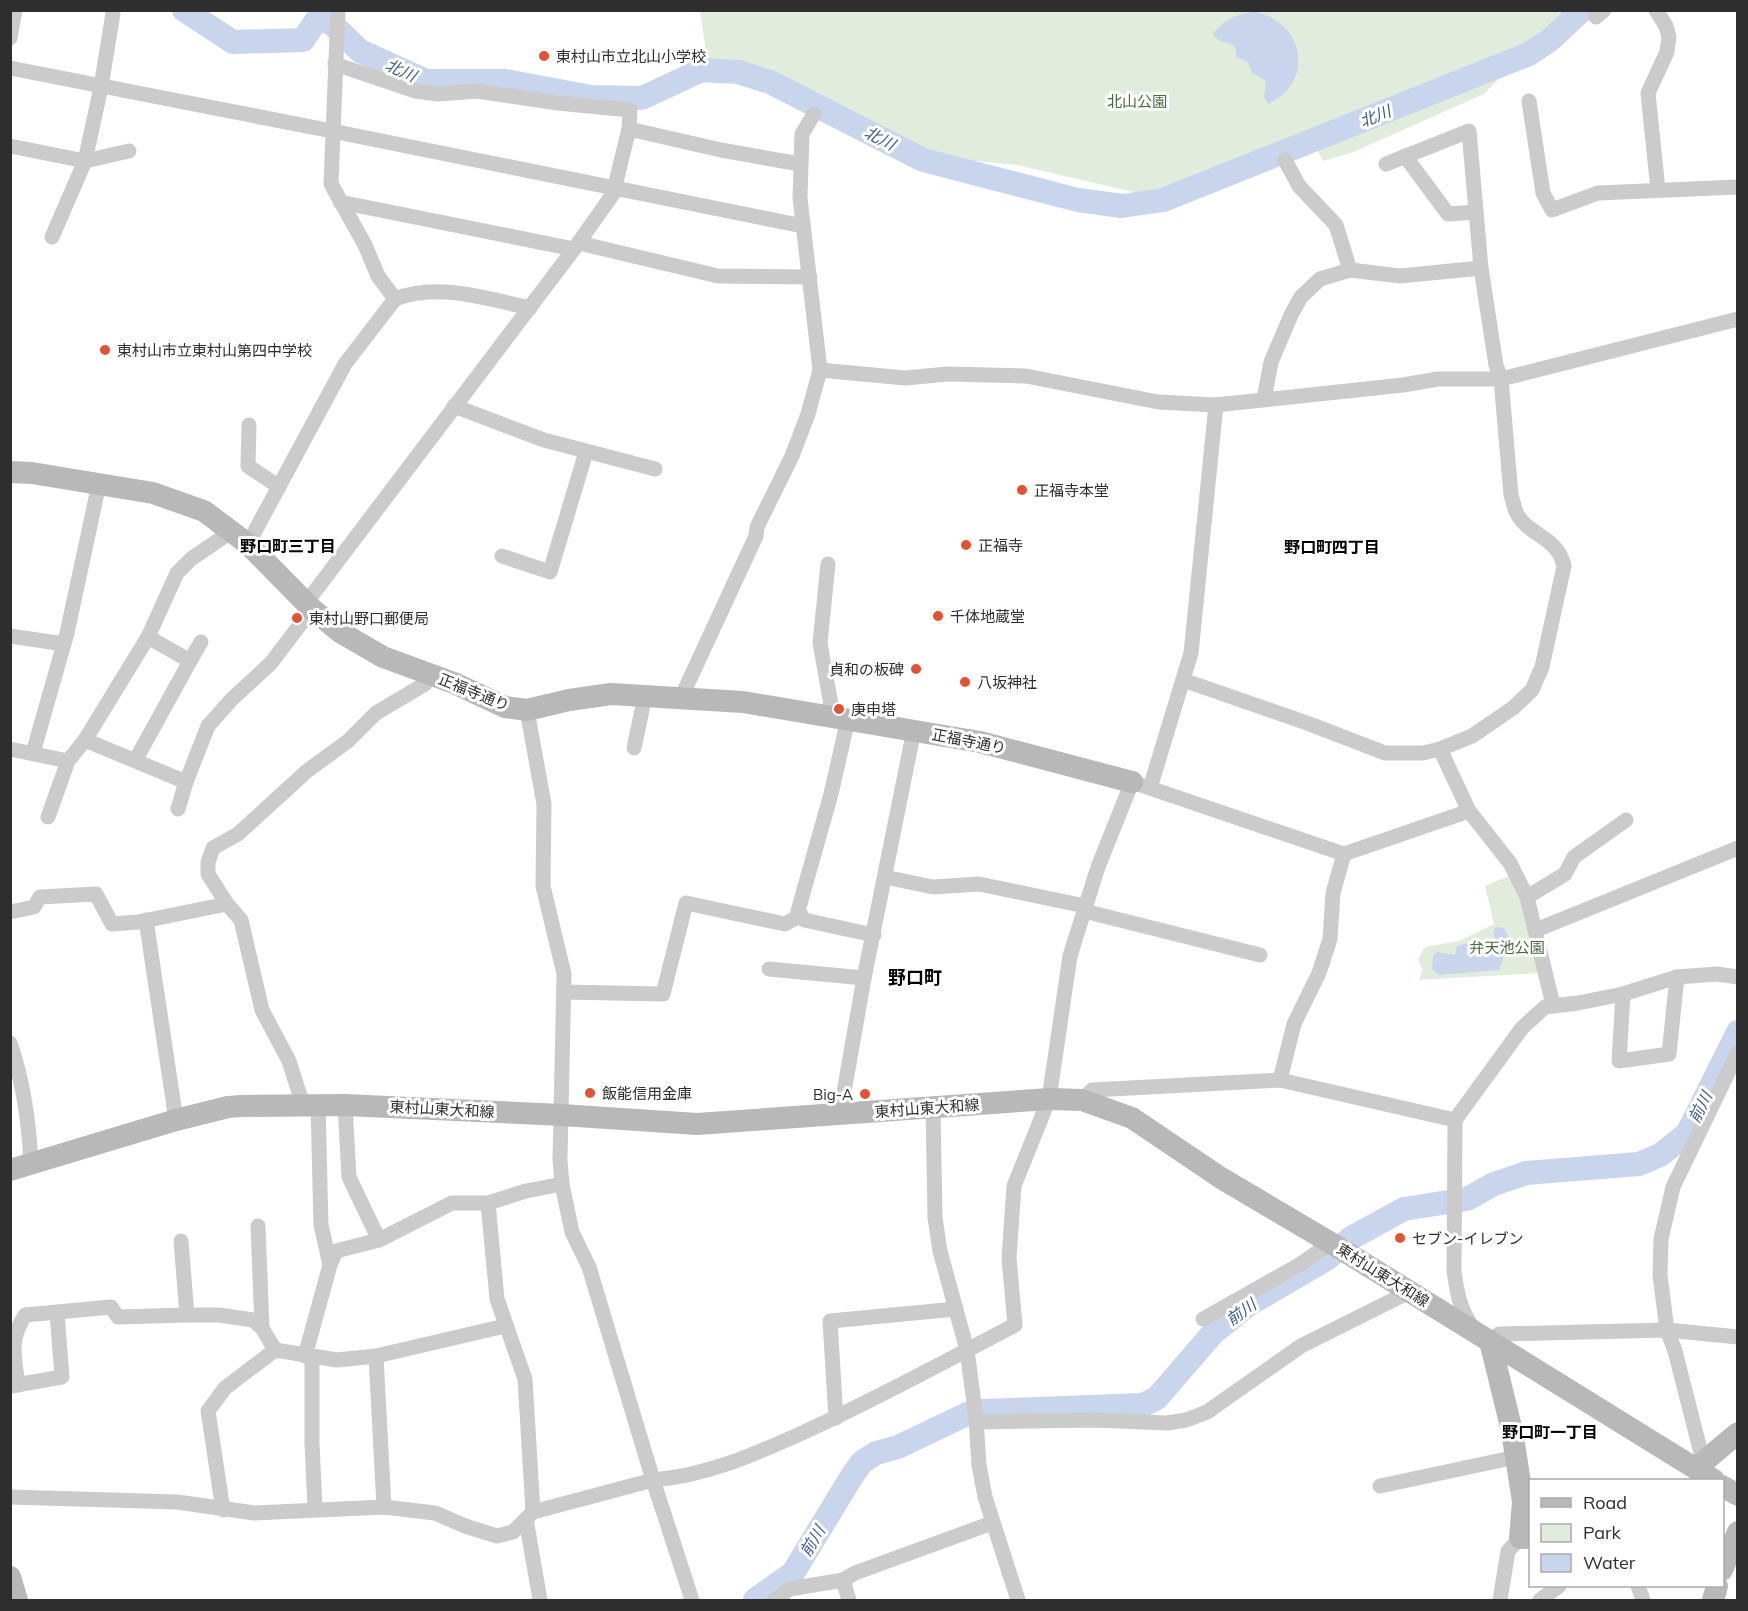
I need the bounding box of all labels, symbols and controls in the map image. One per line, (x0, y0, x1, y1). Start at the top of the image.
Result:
place label: 東村山市立北山小学校 (556, 47, 706, 66)
marker: 東村山市立北山小学校 (537, 49, 551, 63)
water label: 北川 (382, 54, 422, 86)
park label: 北山公園 (1107, 92, 1167, 111)
water label: 北川 (1356, 100, 1395, 131)
water label: 北川 (861, 122, 901, 155)
place label: 東村山市立東村山第四中学校 (117, 341, 312, 360)
marker: 東村山市立東村山第四中学校 (98, 343, 112, 357)
place label: 正福寺本堂 (1034, 481, 1109, 500)
marker: 正福寺本堂 (1015, 483, 1029, 497)
district label: 野口町三丁目 (240, 536, 336, 556)
place label: 正福寺 (978, 536, 1023, 555)
district label: 野口町四丁目 (1284, 537, 1380, 557)
marker: 正福寺 (959, 538, 973, 552)
place label: 千体地蔵堂 (950, 607, 1025, 626)
place label: 東村山野口郵便局 (309, 609, 429, 628)
marker: 千体地蔵堂 (931, 609, 945, 623)
marker: 東村山野口郵便局 (290, 611, 304, 625)
place label: 貞和の板碑 (829, 660, 904, 679)
marker: 貞和の板碑 (909, 662, 923, 676)
street label: 正福寺通り (436, 669, 512, 715)
place label: 八坂神社 (977, 673, 1037, 692)
marker: 八坂神社 (958, 675, 972, 689)
place label: 庚申塔 (851, 700, 896, 719)
marker: 庚申塔 (832, 702, 846, 716)
street label: 正福寺通り (930, 725, 1008, 757)
park label: 弁天池公園 (1469, 938, 1545, 957)
district label: 野口町 (888, 966, 942, 989)
place label: 飯能信用金庫 (602, 1084, 692, 1103)
place label: Big-A (813, 1085, 853, 1104)
marker: 飯能信用金庫 (583, 1086, 597, 1100)
water label: 前川 (1684, 1086, 1717, 1126)
marker: Big-A (858, 1087, 872, 1101)
street label: 東村山東大和線 (874, 1095, 980, 1121)
street label: 東村山東大和線 (389, 1097, 495, 1121)
place label: セブン-イレブン (1412, 1229, 1523, 1248)
marker: セブン-イレブン (1393, 1231, 1407, 1245)
street label: 東村山東大和線 (1333, 1239, 1433, 1311)
water label: 前川 (1222, 1293, 1261, 1329)
district label: 野口町一丁目 (1502, 1422, 1598, 1442)
legend (1529, 1479, 1724, 1587)
text: Road (1583, 1491, 1627, 1514)
water label: 前川 (795, 1520, 830, 1560)
text: Park (1583, 1521, 1622, 1544)
text: Water (1583, 1551, 1636, 1574)

